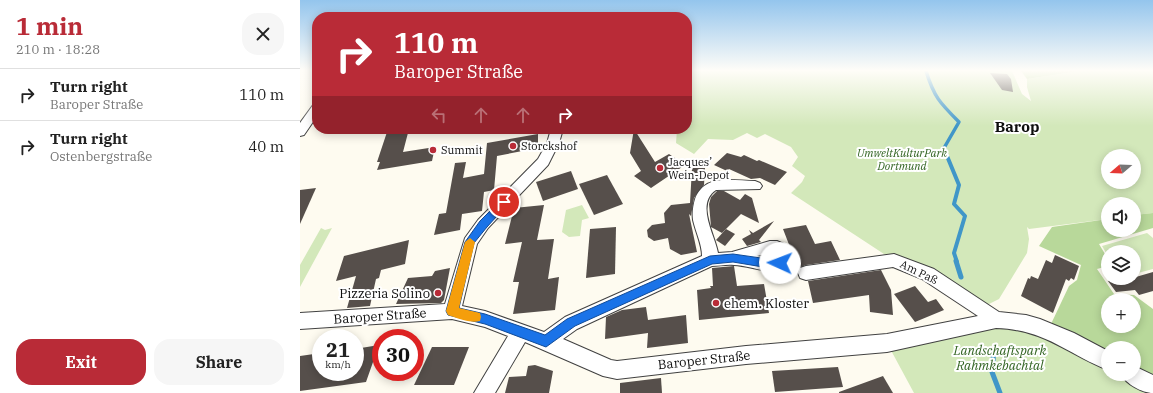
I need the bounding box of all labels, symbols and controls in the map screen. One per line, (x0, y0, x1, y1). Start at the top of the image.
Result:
text: 1 min (16, 10, 83, 42)
button: close (242, 13, 284, 55)
text: 110 m (394, 24, 478, 61)
icon: right (328, 28, 380, 80)
text: 210 m · 18:28 (16, 41, 100, 58)
text: Baroper Straße (394, 60, 523, 83)
text: Turn right (50, 77, 128, 96)
icon: right (16, 84, 38, 106)
text: 110 m (239, 85, 284, 104)
text: Baroper Straße (50, 96, 143, 113)
icon: left (428, 104, 450, 126)
icon: ahead (470, 104, 492, 126)
icon: ahead (512, 104, 534, 126)
icon: right (554, 104, 576, 126)
district label: Barop (995, 117, 1039, 136)
text: Turn right (50, 129, 128, 148)
icon: right (16, 136, 38, 158)
text: 40 m (248, 137, 284, 156)
place label: Storckshof (521, 139, 578, 153)
marker: Storckshof (508, 141, 518, 151)
place label: Summit (441, 143, 483, 157)
marker: Summit (428, 145, 438, 155)
park label: UmweltKulturPark Dortmund (857, 146, 947, 173)
text: Ostenbergstraße (50, 148, 152, 165)
north arrow (1101, 149, 1141, 189)
map controls (1101, 149, 1141, 381)
place label: Jacques’ Wein-Depot (668, 155, 730, 182)
marker: Jacques’ Wein-Depot (655, 163, 665, 173)
pin (487, 185, 521, 219)
icon: arrive (493, 191, 515, 213)
button: sound (1101, 197, 1141, 237)
position arrow (759, 242, 801, 284)
button: layers (1101, 245, 1141, 285)
street label: Am Paß (898, 257, 940, 287)
place label: Pizzeria Solino (339, 285, 430, 302)
marker: Pizzeria Solino (433, 288, 443, 298)
button: + (1101, 293, 1141, 333)
place label: ehem. Kloster (724, 295, 809, 312)
marker: ehem. Kloster (711, 298, 721, 308)
street label: Baroper Straße (333, 304, 427, 328)
speed limit sign: 30 (372, 329, 424, 381)
text: 21 (326, 336, 350, 363)
button: Exit (16, 339, 146, 385)
button: Share (154, 339, 284, 385)
button: − (1101, 341, 1141, 381)
park label: Landschaftspark Rahmkebachtal (953, 342, 1047, 374)
street label: Baroper Straße (657, 347, 751, 373)
text: km/h (325, 358, 351, 371)

